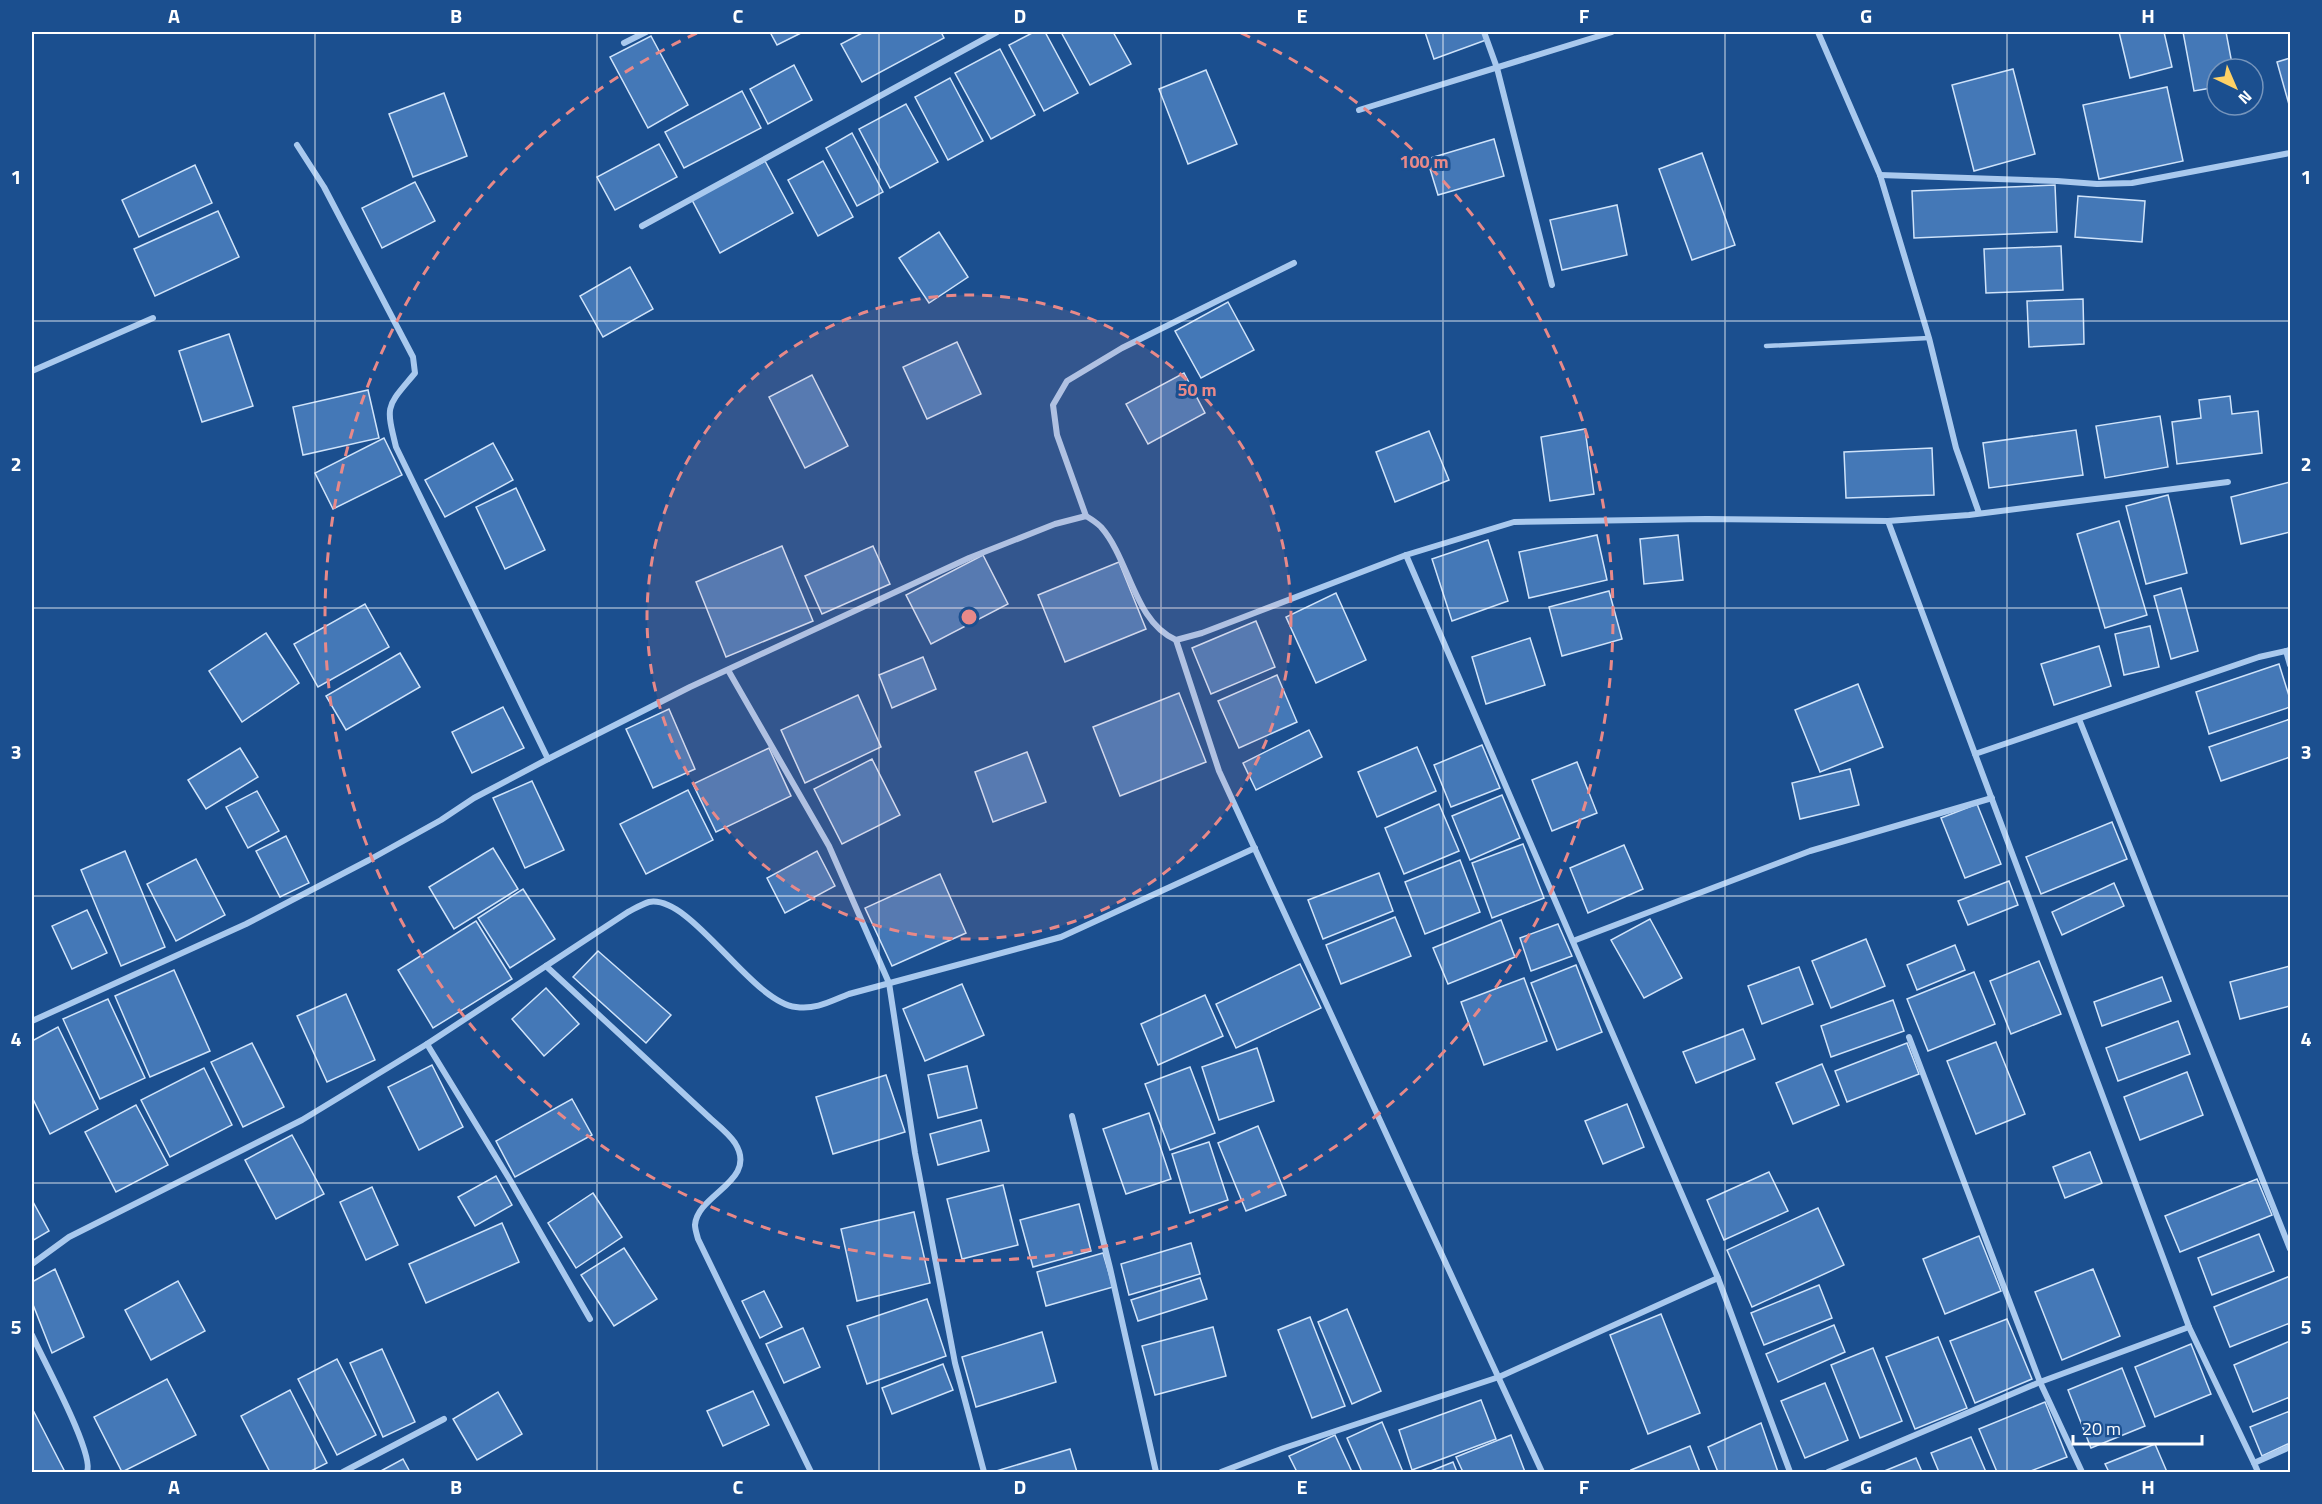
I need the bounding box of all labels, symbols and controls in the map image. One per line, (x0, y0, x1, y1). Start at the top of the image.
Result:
text: A (168, 0, 180, 31)
text: B (450, 0, 462, 31)
text: C (733, 0, 744, 31)
text: D (1014, 0, 1026, 31)
text: E (1296, 0, 1308, 31)
text: F (1579, 0, 1590, 31)
text: G (1860, 0, 1872, 31)
text: H (2141, 0, 2155, 31)
north arrow (2205, 57, 2265, 117)
text: N (2233, 85, 2258, 110)
text: 100 m (1399, 148, 1449, 175)
text: 1 (10, 161, 22, 192)
text: 1 (2300, 161, 2312, 192)
text: 50 m (1177, 376, 1217, 403)
text: 2 (10, 448, 22, 479)
text: 2 (2300, 448, 2312, 479)
centre of rings (959, 607, 979, 627)
text: 3 (10, 736, 22, 767)
text: 3 (2300, 736, 2312, 767)
text: 4 (10, 1023, 22, 1054)
text: 4 (2300, 1023, 2312, 1054)
text: 5 (10, 1311, 22, 1342)
text: 5 (2300, 1311, 2312, 1342)
scale bar (2073, 1408, 2202, 1446)
text: 20 m (2082, 1415, 2121, 1442)
text: A (168, 1471, 180, 1502)
text: B (450, 1471, 462, 1502)
text: C (733, 1471, 744, 1502)
text: D (1014, 1471, 1026, 1502)
text: E (1296, 1471, 1308, 1502)
text: F (1579, 1471, 1590, 1502)
text: G (1860, 1471, 1872, 1502)
text: H (2141, 1471, 2155, 1502)

